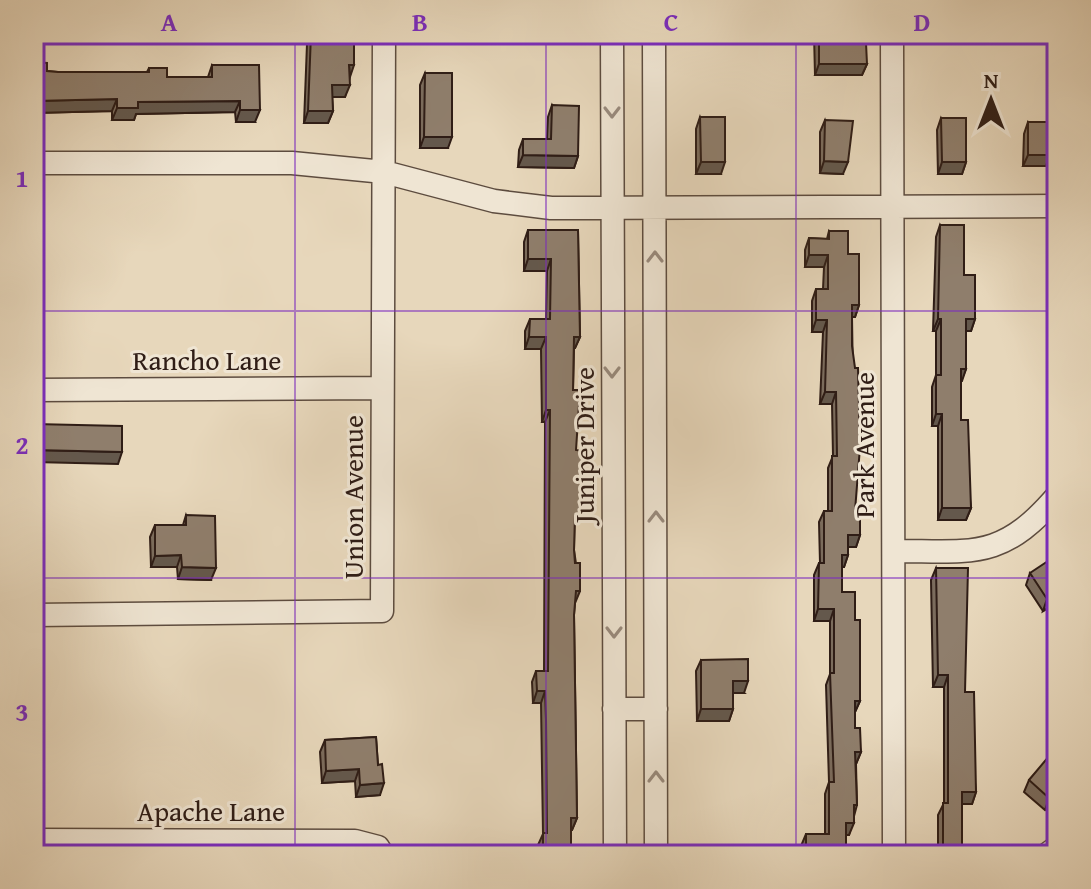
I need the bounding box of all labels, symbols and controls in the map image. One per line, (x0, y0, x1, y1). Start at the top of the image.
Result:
text: A (161, 2, 178, 41)
text: B (412, 2, 428, 41)
text: C (664, 2, 678, 41)
text: D (914, 2, 930, 41)
north arrow (951, 60, 1031, 140)
text: N (984, 64, 999, 96)
one-way arrow (603, 106, 621, 119)
text: 1 (15, 158, 29, 197)
one-way arrow (646, 250, 664, 263)
street label: Rancho Lane (133, 339, 281, 380)
one-way arrow (604, 366, 621, 379)
street label: Juniper Drive (563, 367, 604, 526)
street label: Park Avenue (843, 372, 884, 518)
street label: Union Avenue (332, 415, 373, 579)
text: 2 (15, 425, 29, 464)
one-way arrow (647, 510, 665, 523)
one-way arrow (605, 626, 623, 639)
text: 3 (15, 692, 29, 731)
one-way arrow (647, 770, 665, 783)
street label: Apache Lane (137, 790, 285, 831)

